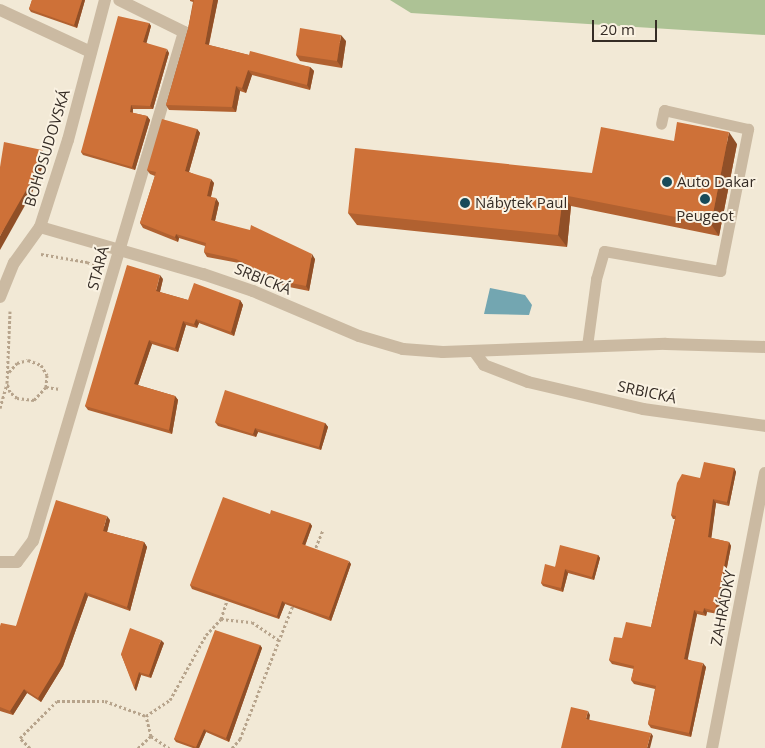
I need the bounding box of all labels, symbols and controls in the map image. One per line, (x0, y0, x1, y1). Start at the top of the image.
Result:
scale bar (595, 10, 660, 42)
text: 20 m (600, 19, 635, 39)
street label: BOHOSUDOVSKÁ (21, 87, 73, 209)
place label: Auto Dakar (677, 173, 756, 191)
marker: Auto Dakar (661, 176, 673, 188)
marker: Peugeot (699, 193, 711, 205)
place label: Nábytek Paul (475, 194, 567, 212)
marker: Nábytek Paul (459, 197, 471, 209)
place label: Peugeot (676, 207, 734, 225)
street label: STARÁ (84, 244, 112, 292)
street label: SRBICKÁ (232, 260, 294, 298)
street label: SRBICKÁ (616, 377, 678, 407)
street label: ZAHRÁDKY (707, 569, 739, 647)

